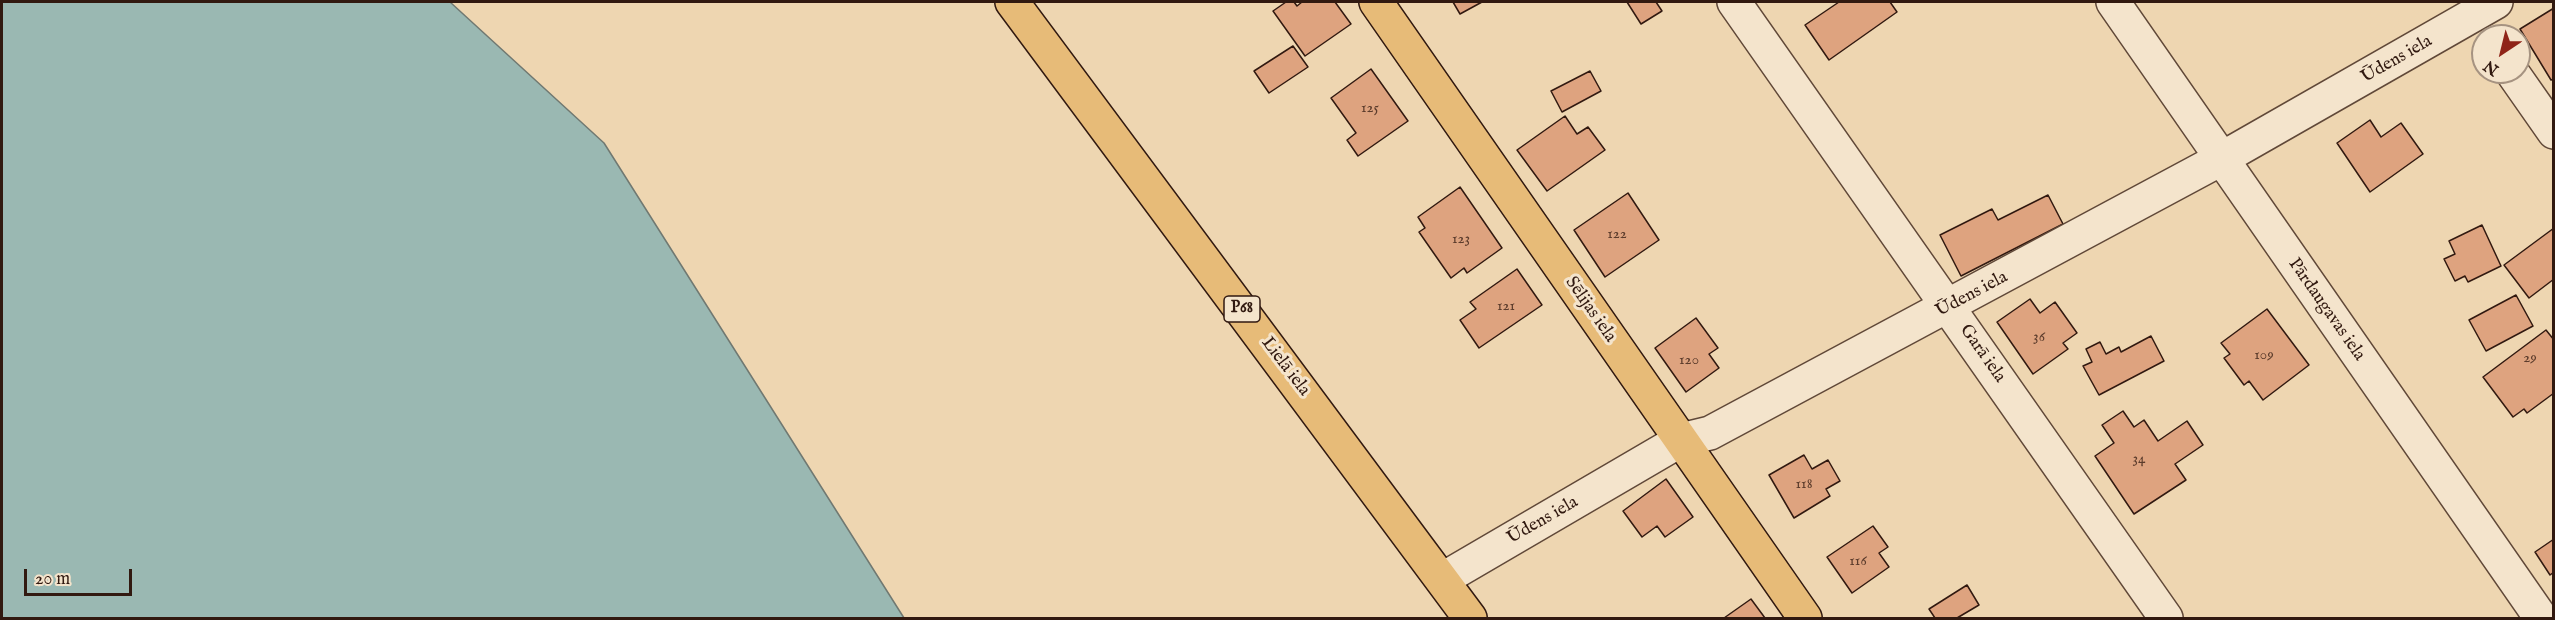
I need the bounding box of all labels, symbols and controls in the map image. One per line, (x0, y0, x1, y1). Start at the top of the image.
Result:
north arrow (2471, 24, 2531, 84)
street label: Ūdens iela (2358, 31, 2436, 89)
text: N (2480, 55, 2503, 79)
house number: 125 (1361, 100, 1379, 118)
house number: 122 (1607, 226, 1627, 244)
house number: 123 (1452, 231, 1470, 249)
street label: Pārdaugavas iela (2283, 254, 2369, 366)
street label: Ūdens iela (1932, 267, 2012, 323)
street label: Sēlijas iela (1560, 273, 1620, 347)
road number: P68 (1224, 296, 1260, 322)
house number: 121 (1497, 298, 1515, 316)
street label: Garā iela (1954, 321, 2010, 387)
house number: 36 (2033, 329, 2045, 347)
street label: Lielā iela (1256, 333, 1314, 401)
house number: 109 (2254, 347, 2274, 365)
house number: 29 (2523, 350, 2537, 368)
house number: 120 (1679, 352, 1699, 370)
house number: 34 (2133, 451, 2145, 469)
house number: 118 (1795, 476, 1813, 494)
street label: Ūdens iela (1504, 492, 1582, 550)
house number: 116 (1849, 553, 1867, 571)
scale bar (27, 557, 135, 595)
text: 20 m (35, 568, 70, 591)

